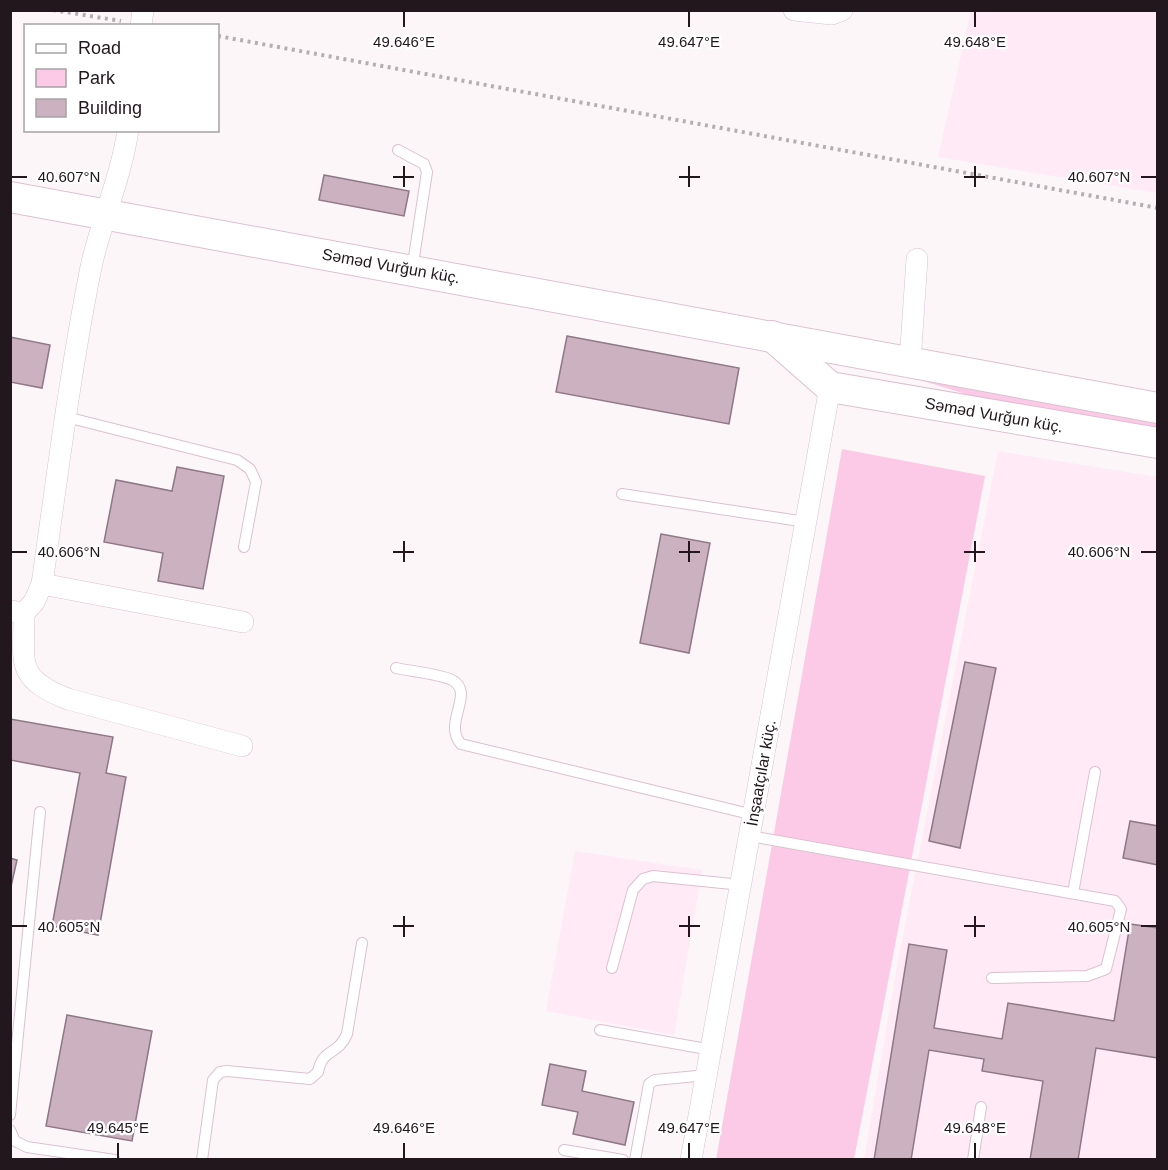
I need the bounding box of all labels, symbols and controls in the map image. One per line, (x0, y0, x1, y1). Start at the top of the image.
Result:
legend (24, 24, 219, 132)
text: 49.646°E (373, 33, 435, 50)
text: 49.647°E (658, 33, 720, 50)
text: 49.648°E (944, 33, 1006, 50)
text: Road (78, 38, 121, 58)
text: Park (78, 68, 116, 88)
text: Building (78, 98, 142, 118)
text: 40.607°N (38, 168, 100, 185)
text: 40.607°N (1068, 168, 1130, 185)
street label: Səməd Vurğun küç. (321, 245, 461, 287)
street label: Səməd Vurğun küç. (924, 394, 1064, 436)
text: 40.606°N (38, 543, 100, 560)
text: 40.606°N (1068, 543, 1130, 560)
street label: İnşaatçılar küç. (742, 718, 779, 827)
text: 40.605°N (38, 918, 100, 935)
text: 40.605°N (1068, 918, 1130, 935)
text: 49.645°E (87, 1119, 149, 1136)
text: 49.646°E (373, 1119, 435, 1136)
text: 49.647°E (658, 1119, 720, 1136)
text: 49.648°E (944, 1119, 1006, 1136)

